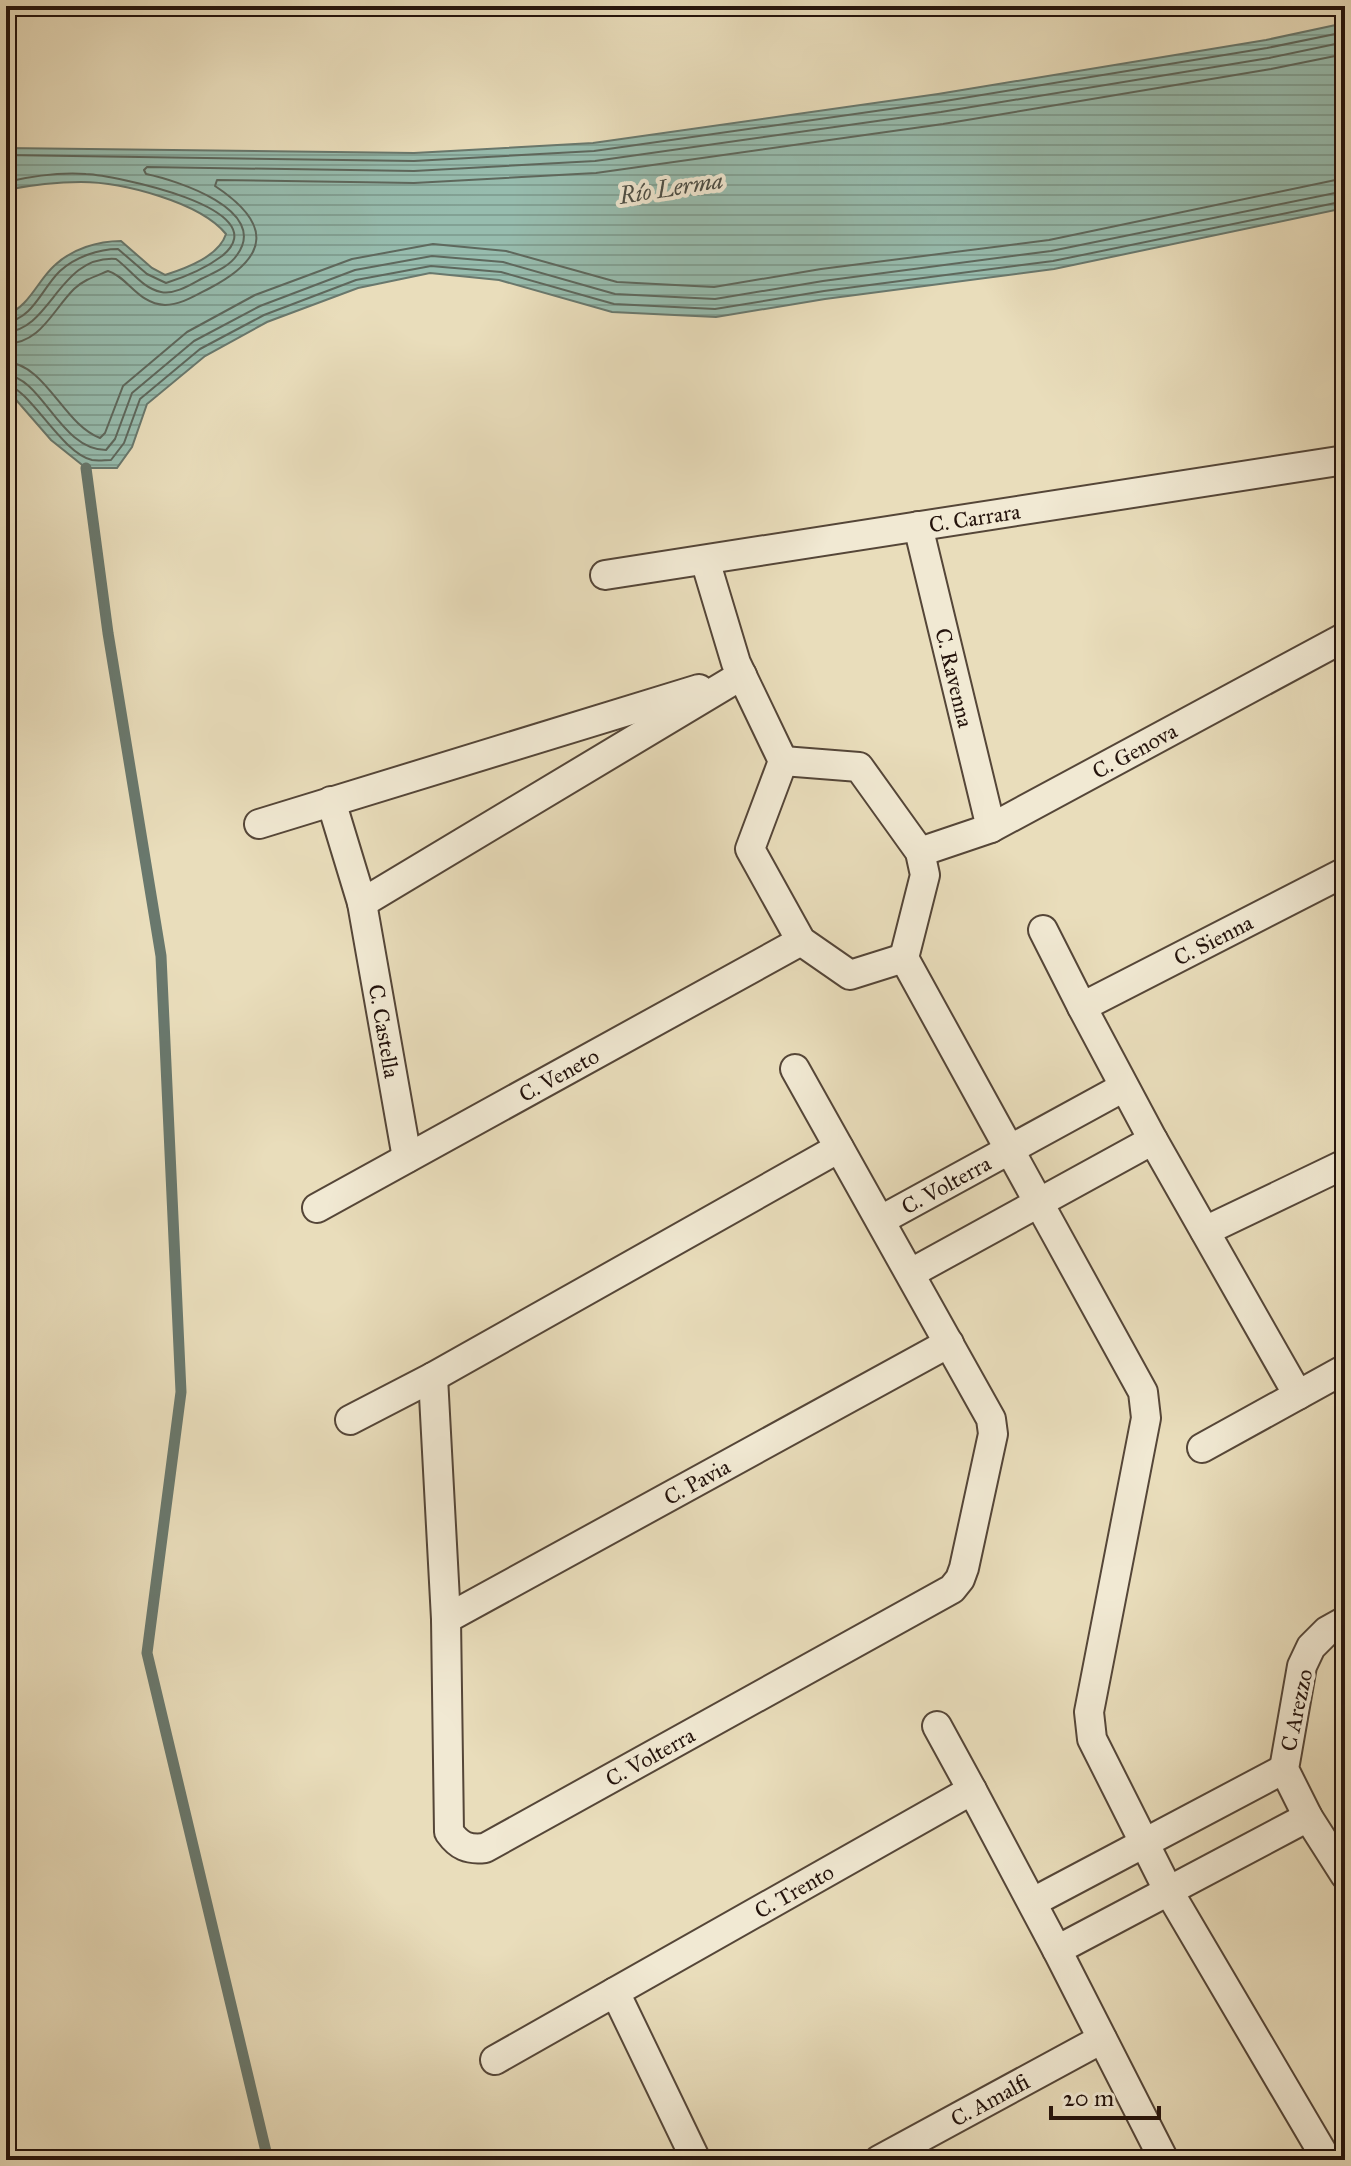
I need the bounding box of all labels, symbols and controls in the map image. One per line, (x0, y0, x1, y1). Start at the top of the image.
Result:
water label: Río Lerma (616, 165, 725, 211)
street label: C. Carrara (927, 498, 1023, 538)
street label: C. Ravenna (929, 625, 979, 731)
street label: C. Genova (1088, 717, 1182, 785)
street label: C. Sienna (1169, 908, 1258, 972)
street label: C. Castella (363, 982, 406, 1081)
street label: C. Veneto (514, 1042, 604, 1108)
street label: C. Volterra (897, 1149, 996, 1220)
street label: C. Pavia (659, 1452, 735, 1511)
street label: C Arezzo (1275, 1666, 1318, 1754)
street label: C. Volterra (601, 1721, 700, 1792)
street label: C. Trento (750, 1858, 839, 1924)
street label: C. Amalfi (946, 2068, 1034, 2133)
scale bar (1051, 2070, 1159, 2120)
text: 20 m (1063, 2083, 1114, 2113)

